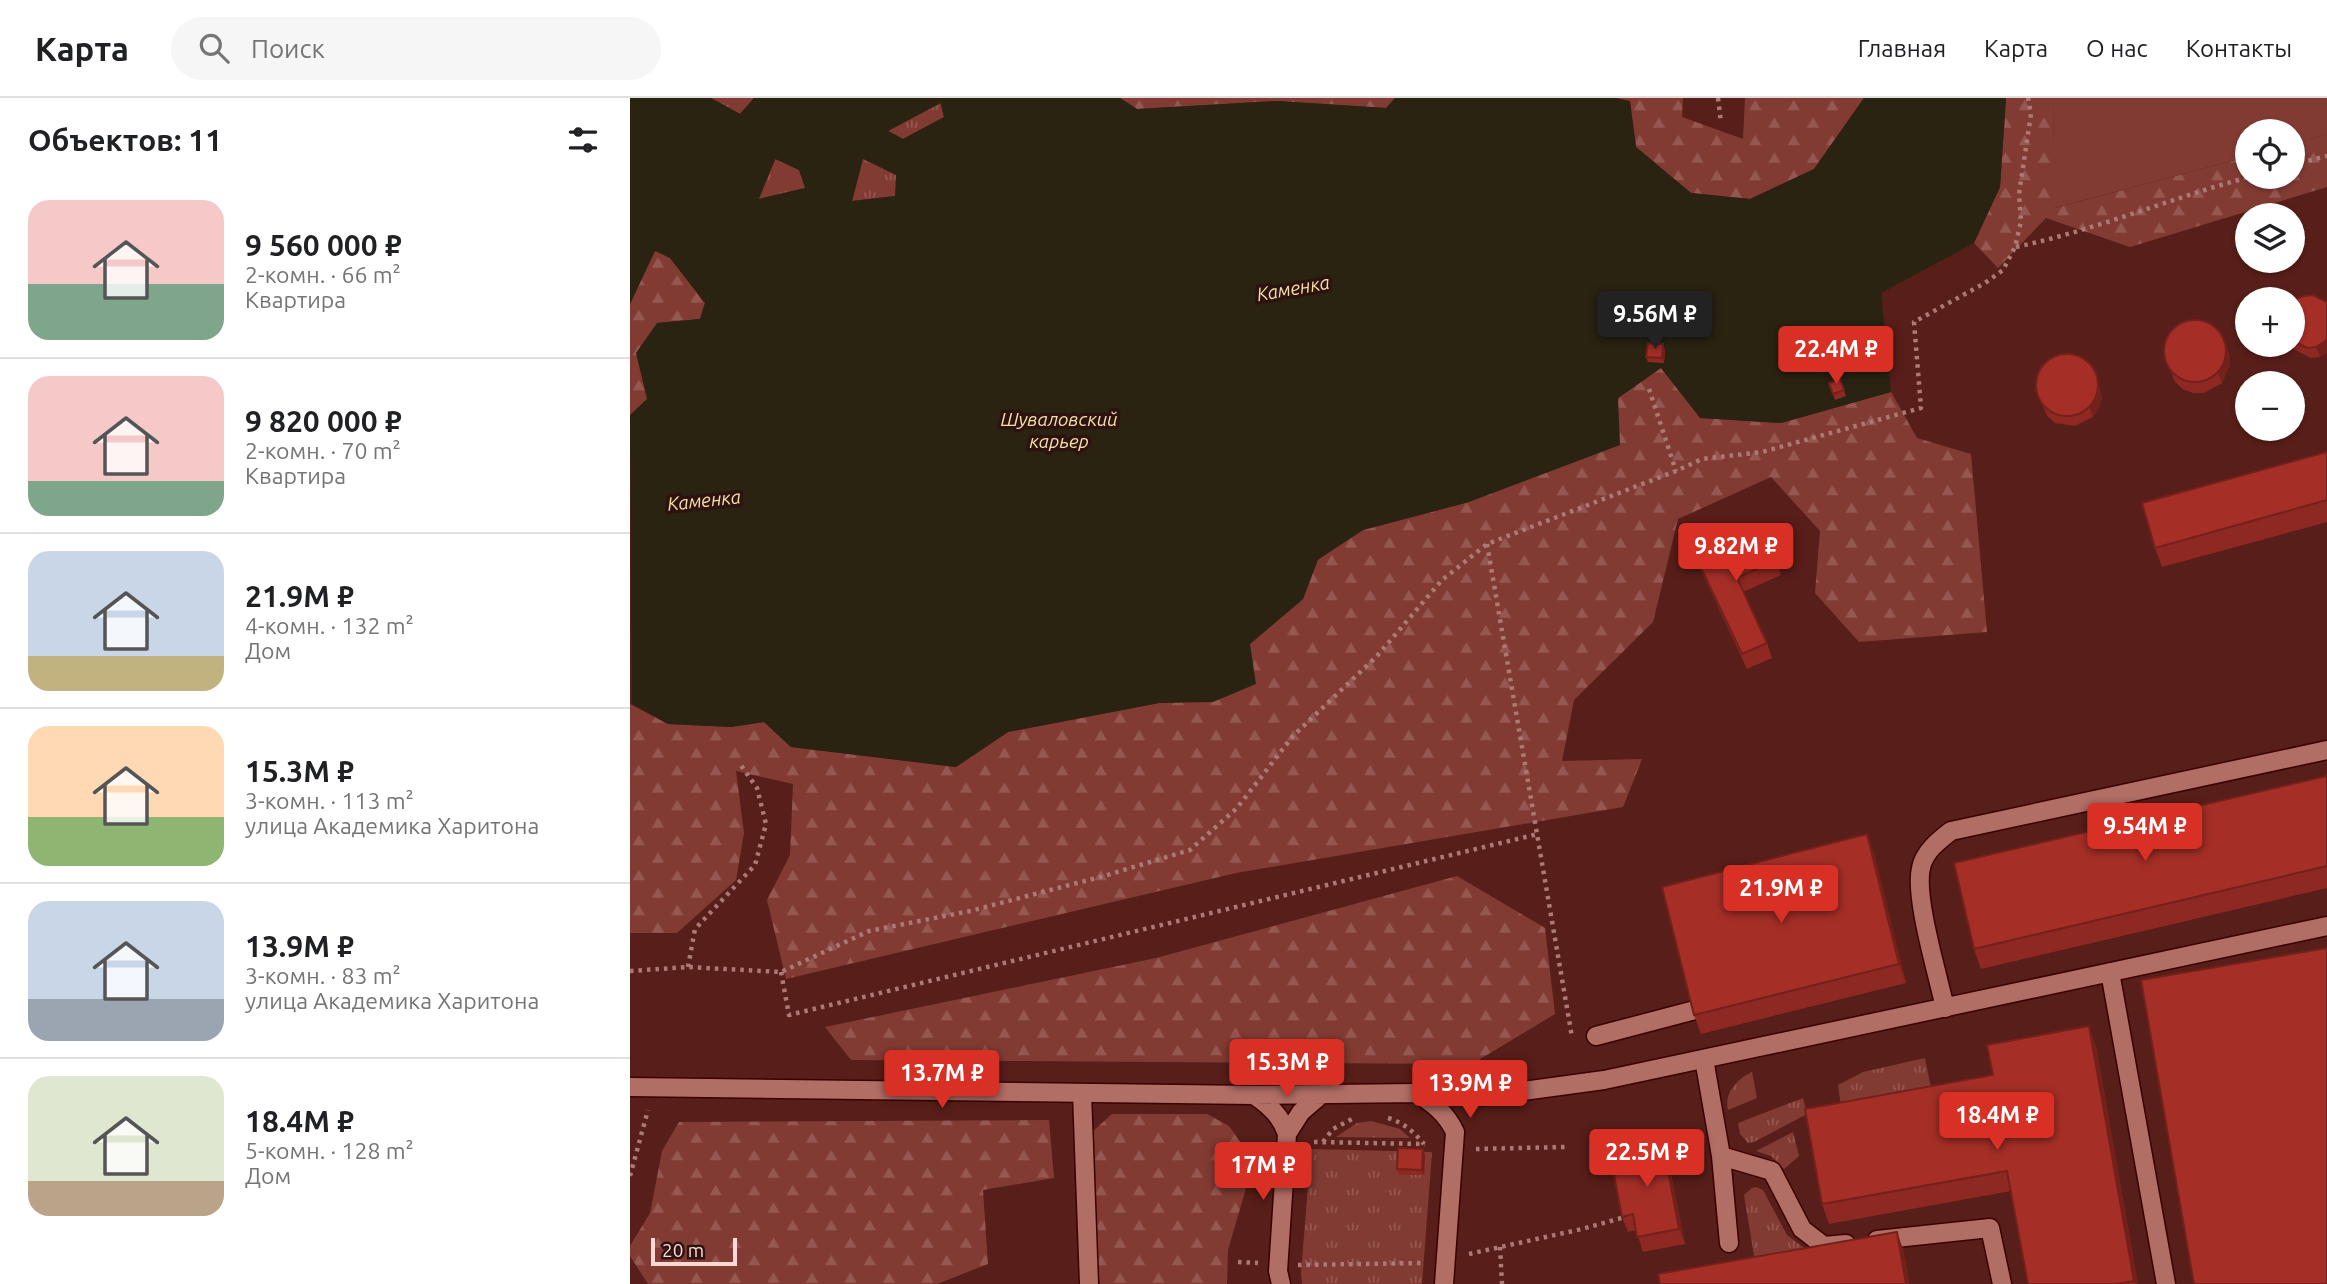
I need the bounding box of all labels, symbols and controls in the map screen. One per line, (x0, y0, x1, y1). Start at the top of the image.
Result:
search box (171, 17, 661, 80)
icon: search (195, 29, 233, 67)
text: Карта (35, 30, 129, 67)
text: Поиск (251, 34, 325, 63)
text: Главная (1858, 35, 1946, 62)
text: Карта (1984, 35, 2048, 62)
text: О нас (2086, 35, 2148, 62)
text: Контакты (2186, 35, 2292, 62)
map controls (2235, 119, 2305, 441)
button: locate (2235, 119, 2305, 189)
icon: filters (564, 121, 602, 159)
text: Объектов: 11 (28, 123, 222, 157)
button: layers (2235, 203, 2305, 273)
icon: home (84, 228, 168, 312)
text: 9 560 000 ₽ (245, 228, 402, 262)
text: 2-комн. · 66 m² (245, 262, 401, 287)
water label: Каменка (1255, 271, 1331, 305)
text: Квартира (245, 287, 346, 312)
button: + (2235, 287, 2305, 357)
pin: 9.56M ₽ (1590, 292, 1720, 351)
text: 9.56M ₽ (1613, 301, 1697, 326)
pin: 22.4M ₽ (1771, 327, 1901, 386)
text: 22.4M ₽ (1794, 336, 1878, 361)
button: − (2235, 371, 2305, 441)
icon: home (84, 404, 168, 488)
text: 9 820 000 ₽ (245, 404, 402, 438)
water label: Шуваловский карьер (1001, 408, 1117, 452)
text: 2-комн. · 70 m² (245, 438, 401, 463)
text: Квартира (245, 463, 346, 488)
water label: Каменка (666, 485, 742, 515)
pin: 9.82M ₽ (1671, 524, 1801, 583)
text: 9.82M ₽ (1694, 533, 1778, 558)
icon: home (84, 579, 168, 663)
text: 21.9M ₽ (245, 579, 354, 613)
text: 4-комн. · 132 m² (245, 613, 414, 638)
text: Дом (245, 638, 291, 663)
icon: home (84, 754, 168, 838)
text: 15.3M ₽ (245, 754, 354, 788)
text: 3-комн. · 113 m² (245, 788, 414, 813)
pin: 9.54M ₽ (2080, 804, 2210, 863)
text: улица Академика Харитона (245, 813, 539, 838)
text: 9.54M ₽ (2103, 813, 2187, 838)
pin: 21.9M ₽ (1716, 866, 1846, 925)
text: 21.9M ₽ (1739, 875, 1823, 900)
icon: home (84, 929, 168, 1013)
text: 13.9M ₽ (245, 929, 354, 963)
text: 3-комн. · 83 m² (245, 963, 401, 988)
text: улица Академика Харитона (245, 988, 539, 1013)
pin: 15.3M ₽ (1222, 1040, 1352, 1099)
text: 15.3M ₽ (1245, 1049, 1329, 1074)
pin: 13.7M ₽ (877, 1051, 1007, 1110)
text: 13.7M ₽ (900, 1060, 984, 1085)
pin: 13.9M ₽ (1405, 1060, 1535, 1120)
text: 13.9M ₽ (1428, 1070, 1512, 1095)
pin: 18.4M ₽ (1932, 1093, 2062, 1152)
text: 18.4M ₽ (1955, 1102, 2039, 1127)
icon: home (84, 1104, 168, 1188)
text: 18.4M ₽ (245, 1104, 354, 1138)
pin: 22.5M ₽ (1582, 1130, 1712, 1189)
text: 5-комн. · 128 m² (245, 1138, 414, 1163)
text: 22.5M ₽ (1605, 1139, 1689, 1164)
pin: 17M ₽ (1214, 1142, 1312, 1202)
text: 17M ₽ (1231, 1152, 1295, 1177)
text: Дом (245, 1163, 291, 1188)
scale bar (651, 1235, 737, 1267)
text: 20 m (662, 1239, 704, 1261)

